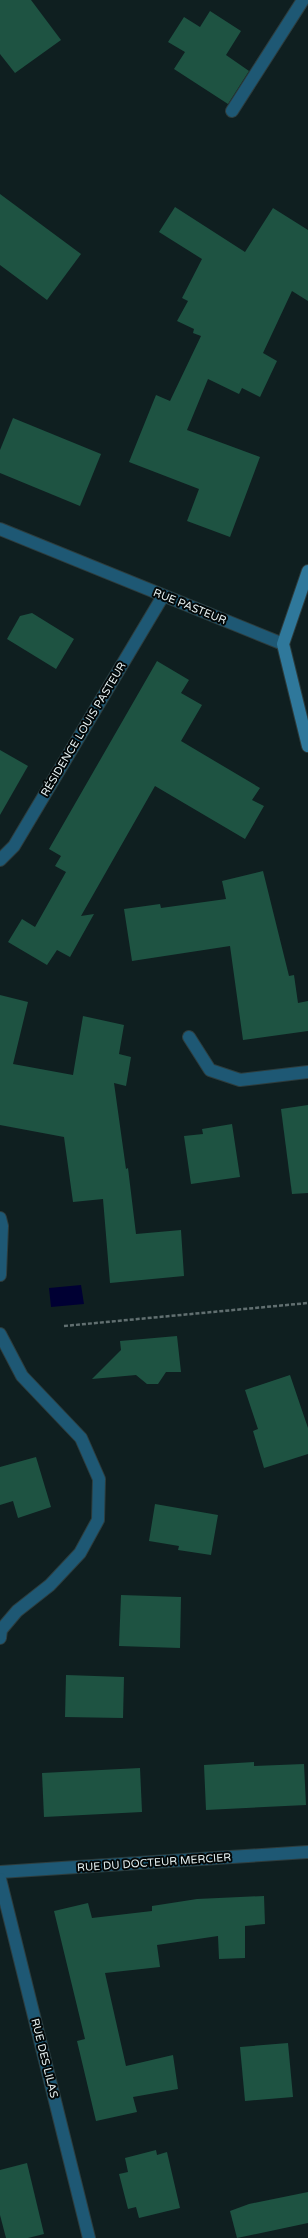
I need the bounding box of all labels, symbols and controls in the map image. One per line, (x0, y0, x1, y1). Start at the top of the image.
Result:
street label: RUE PASTEUR (151, 586, 228, 627)
street label: RÉSIDENCE LOUIS PASTEUR (37, 659, 129, 799)
street label: RUE DU DOCTEUR MERCIER (77, 1851, 232, 1874)
street label: RUE DES LILAS (28, 2017, 61, 2099)

